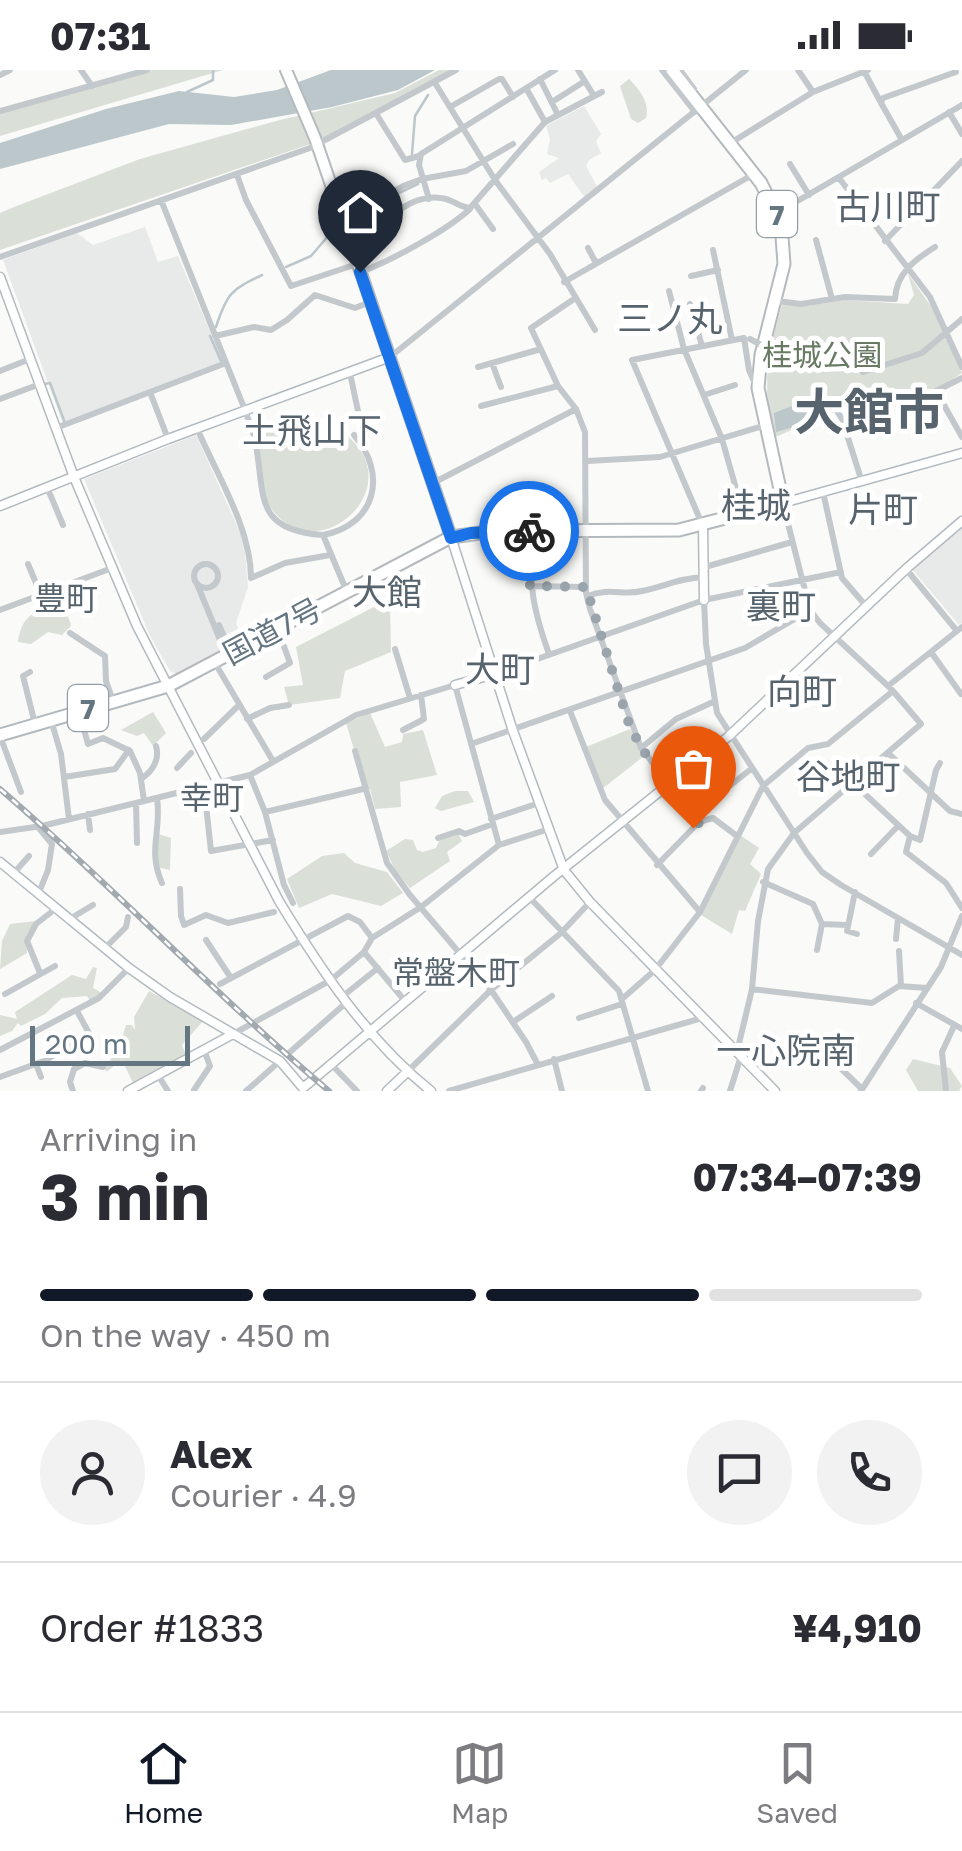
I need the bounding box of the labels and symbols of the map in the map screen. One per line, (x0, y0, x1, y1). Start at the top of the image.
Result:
pin (318, 170, 403, 273)
district label: 古川町 (835, 185, 941, 227)
road number: 7 (757, 191, 797, 237)
district label: 三ノ丸 (617, 297, 723, 339)
park label: 桂城公園 (762, 337, 882, 373)
district label: 大館市 (794, 381, 944, 441)
district label: 土飛山下 (242, 409, 382, 451)
courier (479, 481, 579, 581)
district label: 桂城 (721, 484, 791, 526)
district label: 片町 (848, 488, 918, 530)
district label: 大館 (352, 571, 422, 613)
district label: 豊町 (34, 579, 98, 617)
district label: 裏町 (746, 585, 816, 627)
street label: 国道7号 (217, 590, 327, 672)
district label: 大町 (465, 648, 535, 690)
district label: 向町 (767, 670, 837, 712)
road number: 7 (68, 685, 108, 731)
pin (651, 726, 736, 829)
district label: 谷地町 (795, 755, 901, 797)
district label: 幸町 (180, 778, 244, 816)
district label: 常盤木町 (392, 953, 520, 991)
scale bar (30, 1021, 190, 1066)
district label: 一心院南 (716, 1029, 856, 1071)

